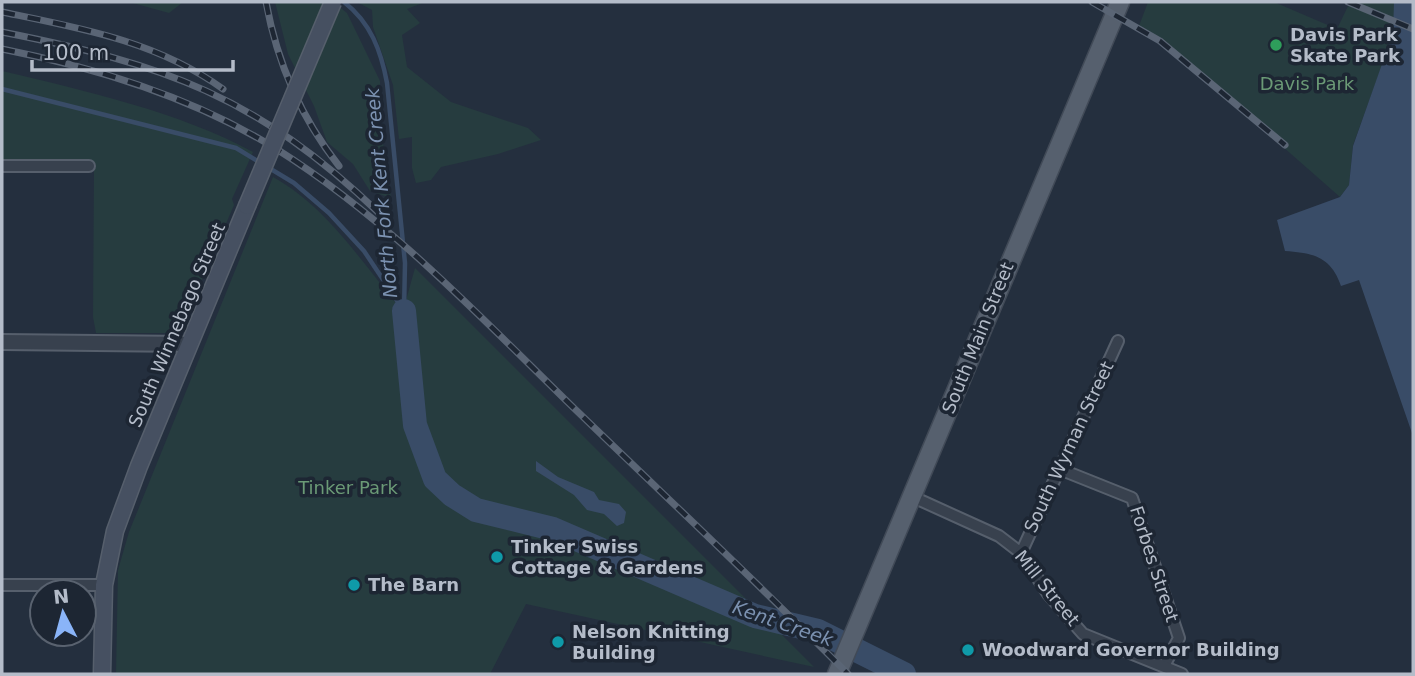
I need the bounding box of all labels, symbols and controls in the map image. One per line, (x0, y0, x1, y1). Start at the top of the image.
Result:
place label: Davis Park Skate Park (1290, 24, 1401, 66)
scale bar (32, 28, 233, 72)
marker: Davis Park Skate Park (1268, 37, 1284, 53)
text: 100 m (42, 41, 109, 65)
park label: Davis Park (1260, 73, 1355, 94)
water label: North Fork Kent Creek (361, 86, 401, 299)
street label: South Winnebago Street (124, 220, 229, 430)
street label: South Main Street (938, 259, 1018, 417)
street label: South Wyman Street (1020, 358, 1117, 536)
park label: Tinker Park (297, 477, 398, 498)
street label: Forbes Street (1126, 503, 1183, 624)
place label: Tinker Swiss Cottage & Gardens (511, 536, 704, 578)
street label: Mill Street (1011, 546, 1084, 630)
marker: Tinker Swiss Cottage & Gardens (489, 549, 505, 565)
place label: The Barn (368, 574, 459, 595)
marker: The Barn (346, 577, 362, 593)
north arrow (28, 578, 98, 648)
text: N (52, 584, 70, 608)
water label: Kent Creek (730, 596, 837, 651)
place label: Nelson Knitting Building (572, 621, 730, 663)
marker: Nelson Knitting Building (550, 634, 566, 650)
place label: Woodward Governor Building (982, 639, 1280, 660)
marker: Woodward Governor Building (960, 642, 976, 658)

